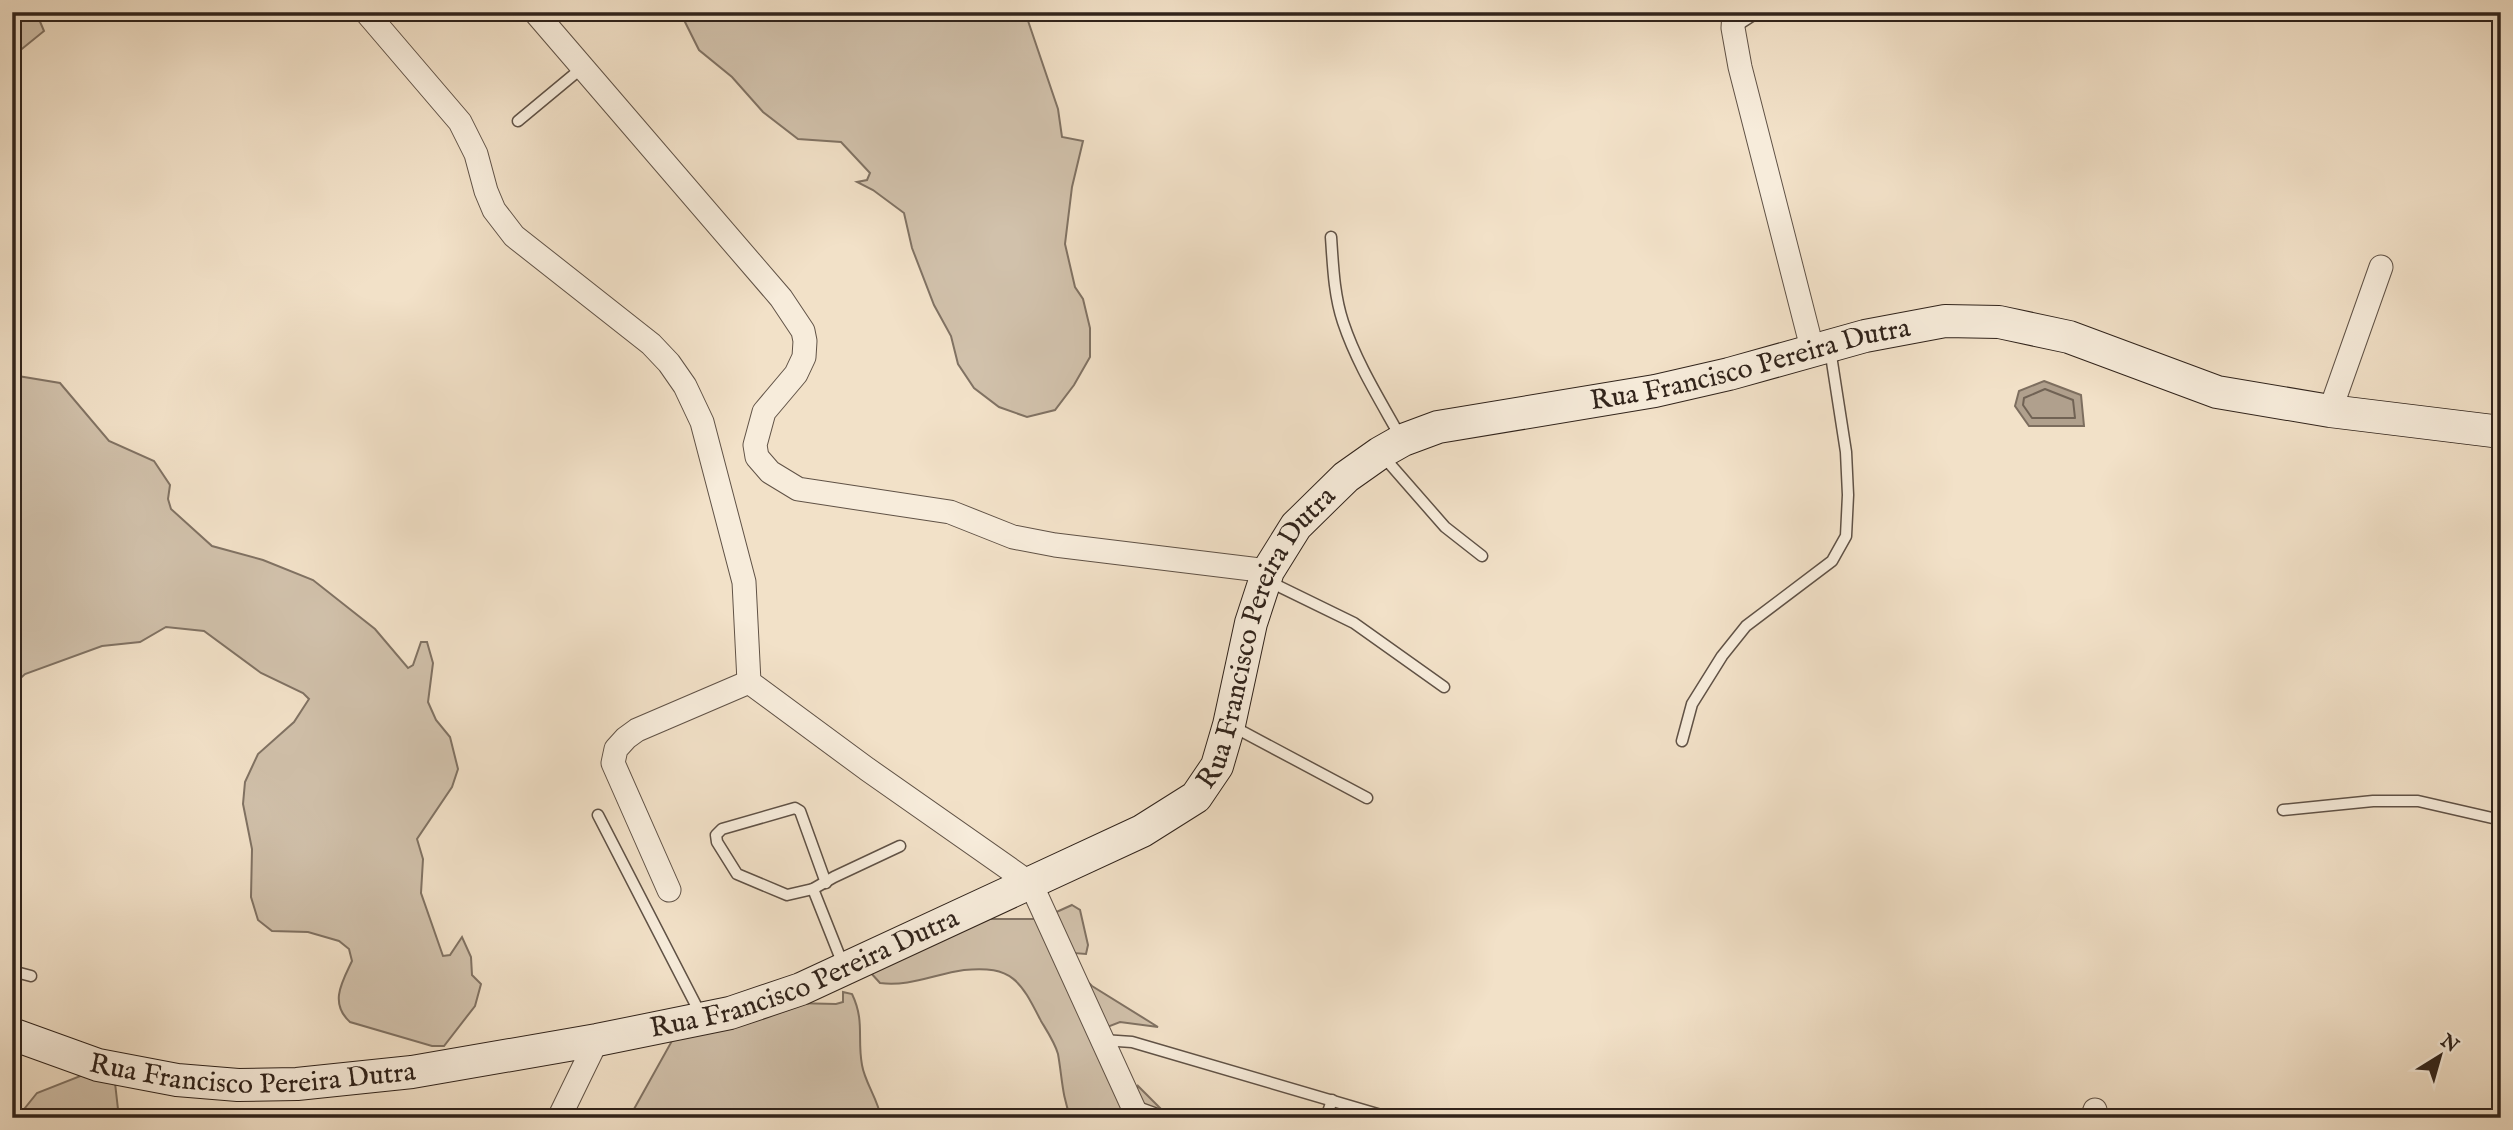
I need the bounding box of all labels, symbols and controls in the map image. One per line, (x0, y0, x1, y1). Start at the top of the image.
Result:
street label: Rua Francisco Pereira Dutra (1588, 310, 1914, 419)
street label: Rua Francisco Pereira Dutra (1189, 478, 1344, 796)
street label: Rua Francisco Pereira Dutra (647, 900, 965, 1046)
north arrow (2404, 1021, 2474, 1092)
text: N (2434, 1029, 2463, 1059)
street label: Rua Francisco Pereira Dutra (86, 1046, 418, 1102)

